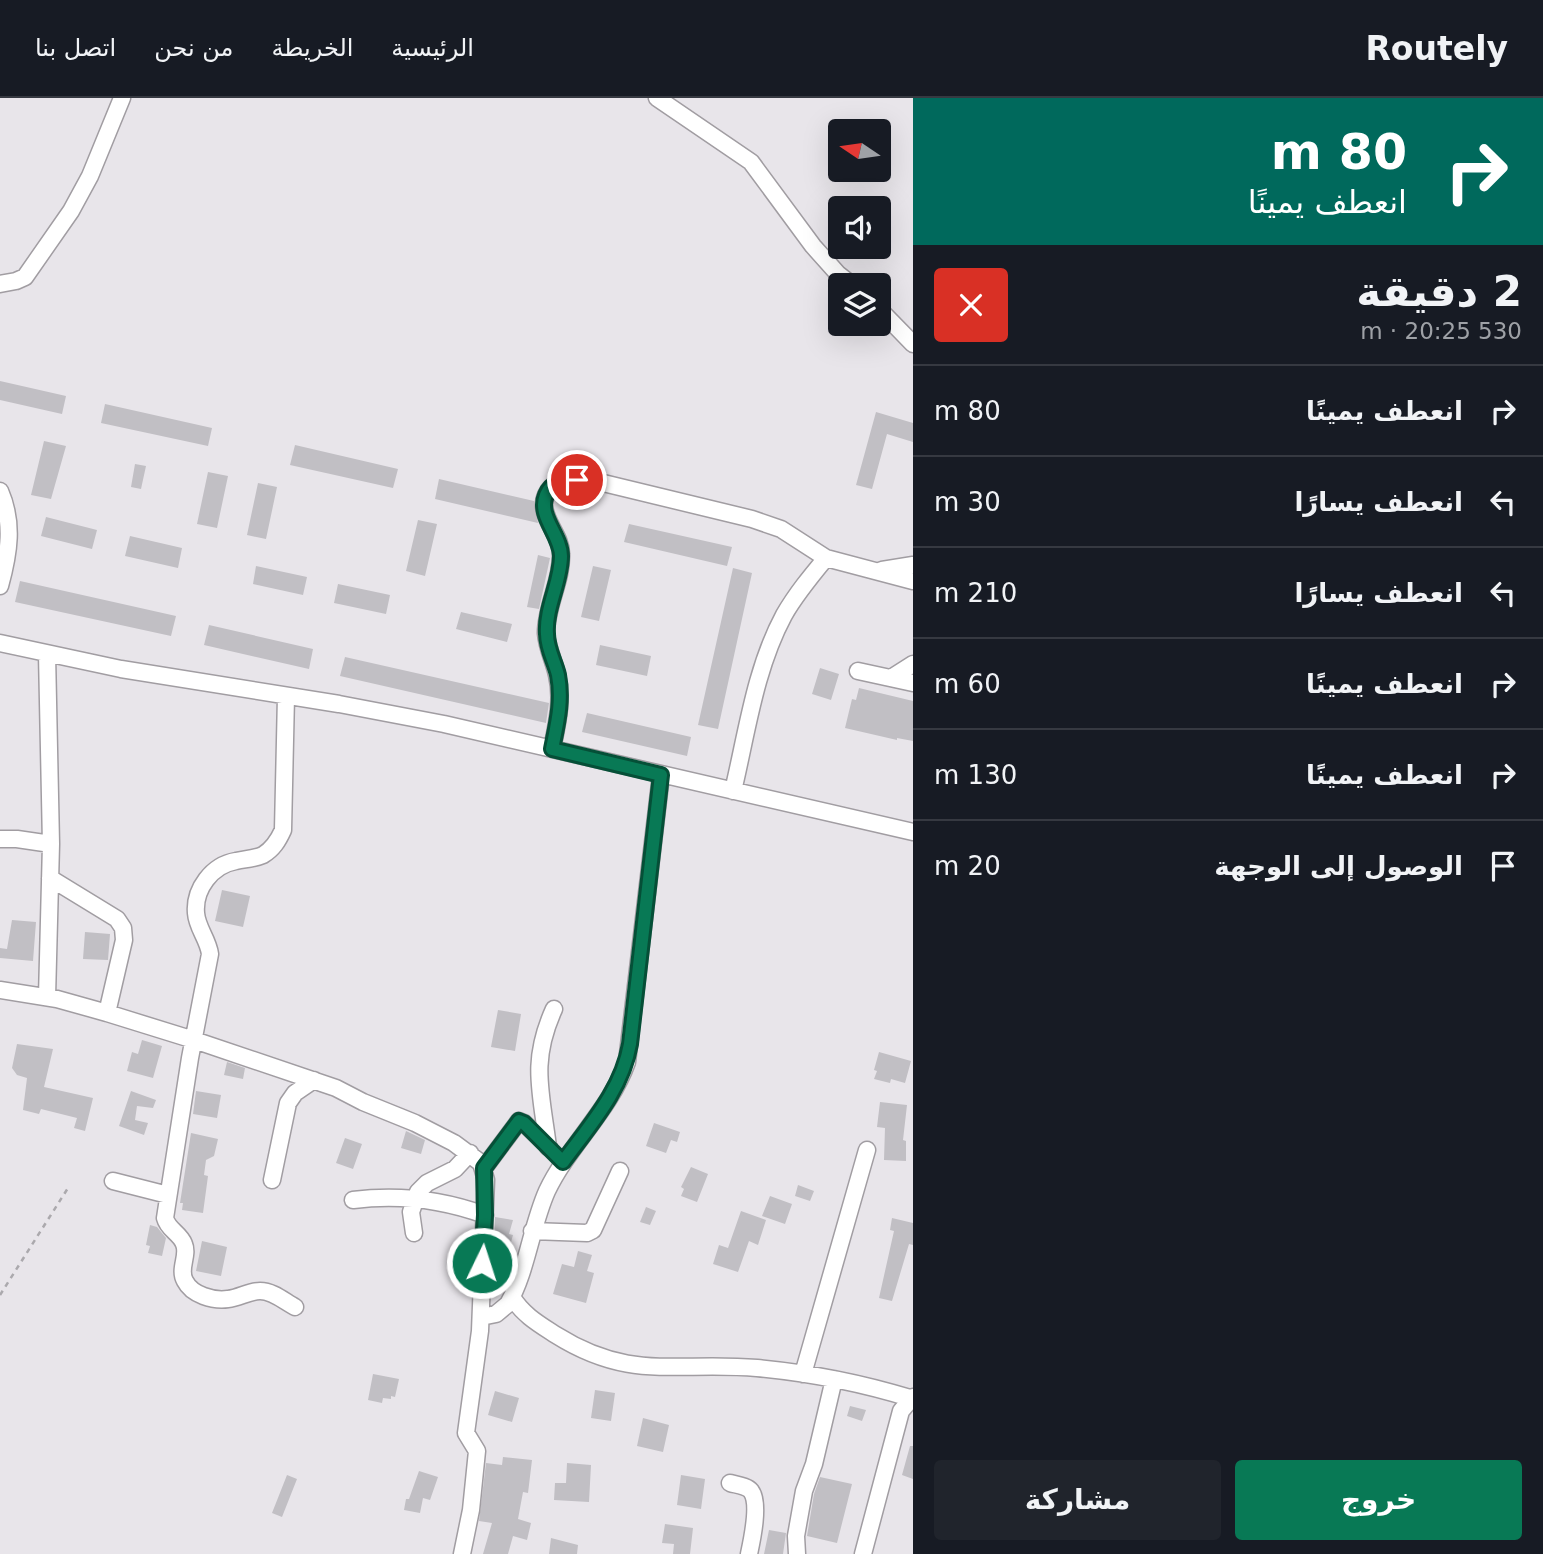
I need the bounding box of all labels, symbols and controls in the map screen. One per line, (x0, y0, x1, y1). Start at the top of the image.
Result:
text: Routely (1365, 29, 1508, 68)
text: اتصل بنا (35, 34, 116, 62)
text: من نحن (154, 34, 233, 62)
text: الخريطة (271, 34, 353, 62)
text: الرئيسية (391, 34, 474, 62)
north arrow (828, 119, 891, 182)
map controls (828, 119, 891, 336)
text: 80 m (1271, 124, 1407, 181)
icon: right (1431, 126, 1522, 217)
text: انعطف يمينًا (1248, 183, 1407, 221)
button: sound (828, 196, 891, 259)
text: 2 دقيقة (1356, 267, 1522, 316)
button: close (934, 268, 1008, 342)
button: layers (828, 273, 891, 336)
text: 530 m · 20:25 (1360, 318, 1522, 344)
icon: right (1484, 392, 1522, 430)
text: 80 m (934, 396, 1001, 426)
text: انعطف يمينًا (1306, 396, 1463, 426)
pin (547, 450, 607, 510)
icon: arrive (558, 461, 596, 499)
icon: left (1484, 483, 1522, 521)
text: 30 m (934, 487, 1001, 517)
text: انعطف يسارًا (1294, 487, 1463, 517)
icon: left (1484, 574, 1522, 612)
text: 210 m (934, 578, 1017, 608)
text: انعطف يسارًا (1294, 578, 1463, 608)
icon: right (1484, 665, 1522, 703)
text: 60 m (934, 669, 1001, 699)
text: انعطف يمينًا (1306, 669, 1463, 699)
icon: right (1484, 756, 1522, 794)
text: 130 m (934, 760, 1017, 790)
text: انعطف يمينًا (1306, 760, 1463, 790)
icon: arrive (1484, 847, 1522, 885)
text: 20 m (934, 851, 1001, 881)
text: الوصول إلى الوجهة (1214, 851, 1463, 881)
position arrow (445, 1226, 519, 1300)
button: مشاركة (934, 1460, 1221, 1540)
button: خروج (1235, 1460, 1522, 1540)

